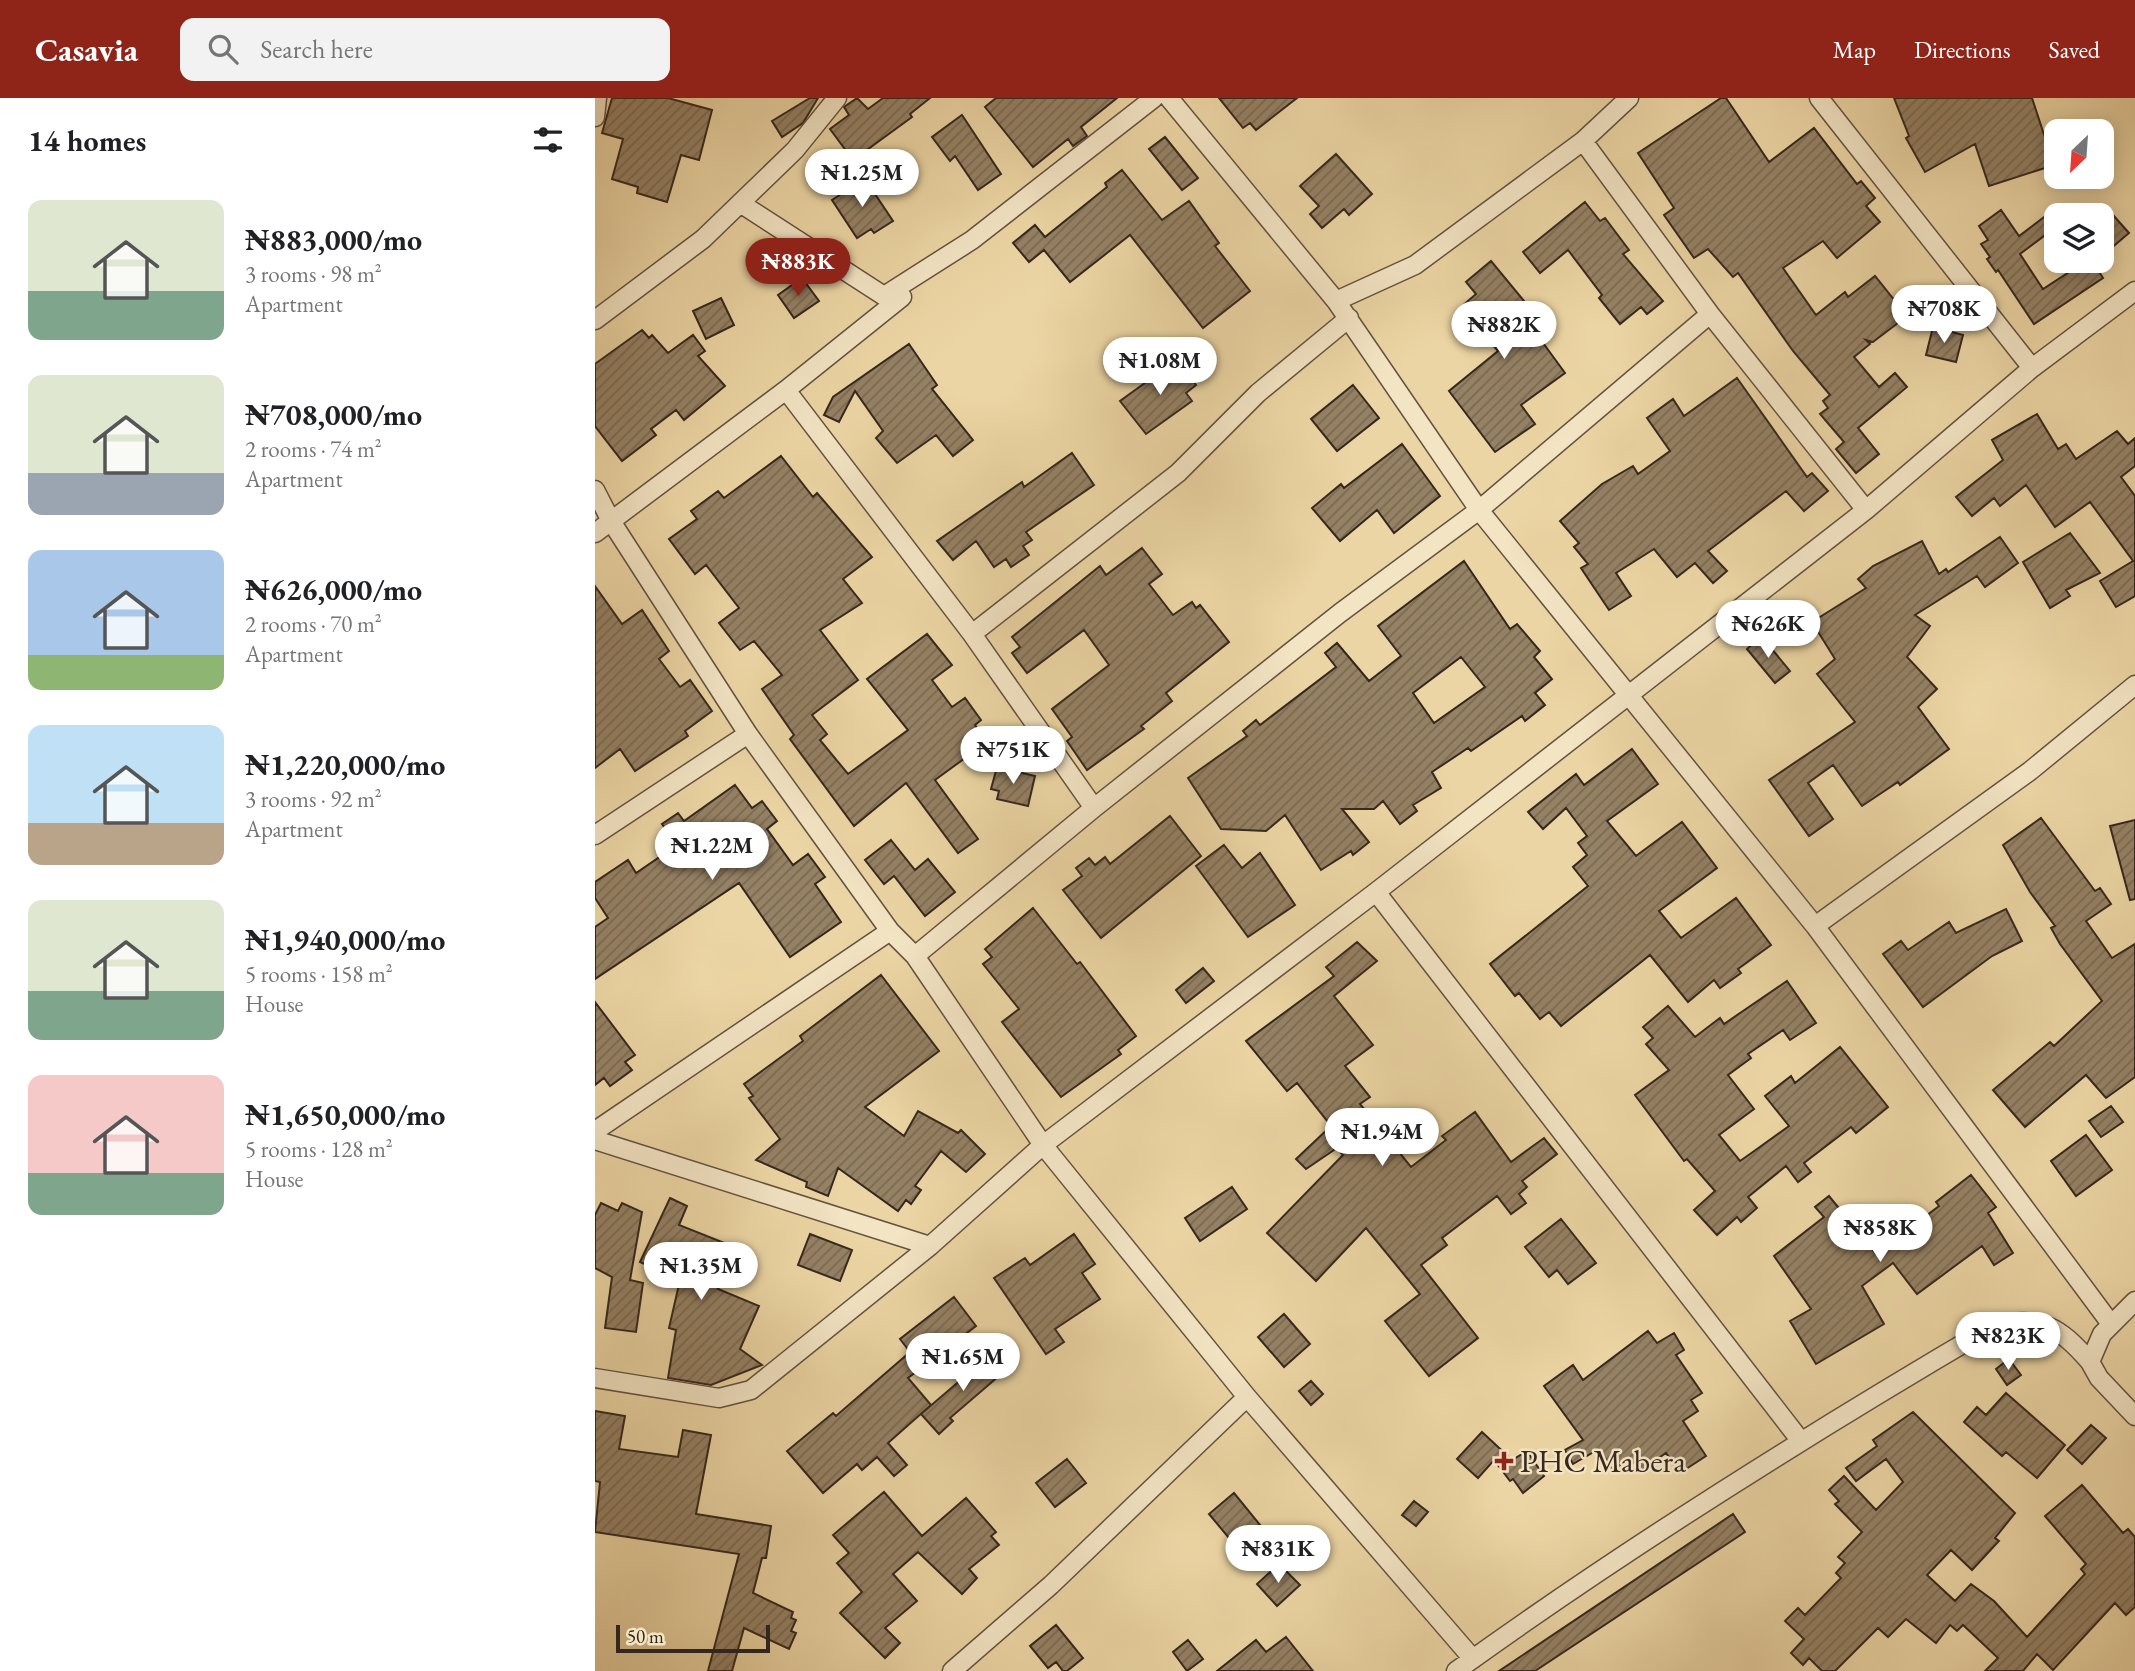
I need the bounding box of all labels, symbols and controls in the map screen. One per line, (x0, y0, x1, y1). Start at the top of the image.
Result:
search box (180, 18, 670, 81)
text: Casavia (35, 28, 138, 71)
icon: search (204, 30, 242, 68)
text: Search here (260, 32, 373, 66)
text: Map (1833, 34, 1876, 65)
text: Directions (1914, 34, 2011, 65)
text: Saved (2049, 34, 2100, 65)
north arrow (2044, 119, 2114, 189)
map controls (2044, 119, 2114, 273)
text: 14 homes (28, 121, 146, 160)
icon: filters (529, 121, 567, 159)
pin: ₦1.25M (805, 150, 919, 209)
text: ₦1.25M (821, 157, 903, 187)
button: layers (2044, 203, 2114, 273)
text: ₦883,000/mo (245, 220, 422, 259)
icon: home (84, 228, 168, 312)
pin: ₦883K (749, 238, 847, 298)
text: ₦883K (761, 246, 835, 276)
text: 3 rooms · 98 m² (245, 259, 382, 289)
pin: ₦708K (1895, 286, 1993, 345)
text: Apartment (245, 289, 343, 319)
text: ₦708K (1907, 293, 1981, 323)
pin: ₦882K (1455, 302, 1553, 361)
text: ₦882K (1467, 309, 1541, 339)
pin: ₦1.08M (1103, 338, 1217, 397)
text: ₦1.08M (1119, 345, 1201, 375)
text: ₦708,000/mo (245, 395, 422, 434)
icon: home (84, 403, 168, 487)
text: 2 rooms · 74 m² (245, 434, 382, 464)
text: Apartment (245, 464, 343, 494)
text: ₦626,000/mo (245, 570, 422, 609)
icon: home (84, 578, 168, 662)
pin: ₦626K (1719, 601, 1817, 660)
text: ₦626K (1731, 608, 1805, 638)
text: 2 rooms · 70 m² (245, 609, 382, 639)
text: Apartment (245, 639, 343, 669)
pin: ₦751K (964, 726, 1062, 786)
text: ₦751K (976, 734, 1050, 764)
text: ₦1,220,000/mo (245, 745, 445, 784)
icon: home (84, 753, 168, 837)
text: 3 rooms · 92 m² (245, 784, 382, 814)
text: Apartment (245, 814, 343, 844)
pin: ₦1.22M (655, 822, 769, 882)
text: ₦1.22M (671, 830, 753, 860)
text: ₦1,940,000/mo (245, 920, 445, 959)
icon: home (84, 928, 168, 1012)
text: 5 rooms · 158 m² (245, 959, 393, 989)
text: House (245, 989, 304, 1019)
text: ₦1,650,000/mo (245, 1095, 445, 1134)
icon: home (84, 1103, 168, 1187)
pin: ₦1.94M (1325, 1108, 1439, 1168)
text: ₦1.94M (1341, 1116, 1423, 1146)
text: 5 rooms · 128 m² (245, 1134, 393, 1164)
text: House (245, 1164, 304, 1194)
pin: ₦858K (1831, 1204, 1929, 1264)
text: ₦858K (1843, 1212, 1917, 1242)
pin: ₦1.35M (644, 1242, 758, 1302)
text: ₦1.35M (660, 1250, 742, 1280)
pin: ₦823K (1959, 1312, 2057, 1372)
text: ₦823K (1971, 1320, 2045, 1350)
pin: ₦1.65M (906, 1334, 1020, 1393)
text: ₦1.65M (922, 1341, 1004, 1371)
place label: PHC Mabera (1520, 1440, 1686, 1482)
marker: PHC Mabera (1494, 1451, 1514, 1471)
pin: ₦831K (1229, 1526, 1327, 1585)
text: ₦831K (1241, 1533, 1315, 1563)
scale bar (616, 1622, 770, 1654)
text: 50 m (627, 1624, 664, 1649)

